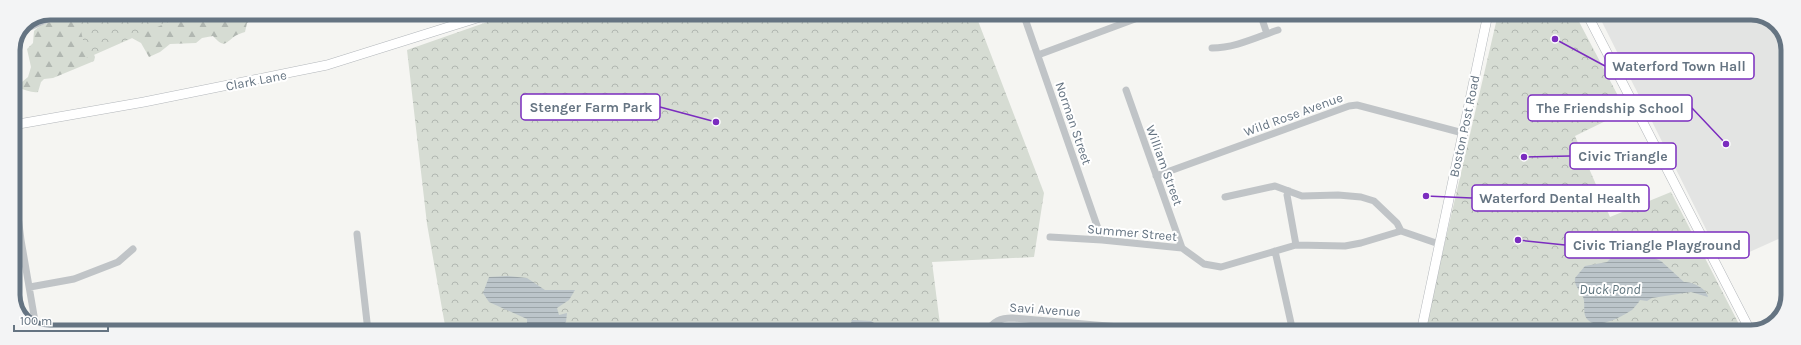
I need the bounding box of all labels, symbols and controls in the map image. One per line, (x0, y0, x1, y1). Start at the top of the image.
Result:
callout: Waterford Town Hall (1605, 53, 1754, 79)
text: Waterford Town Hall (1612, 58, 1746, 75)
street label: Clark Lane (224, 67, 288, 94)
street label: Boston Post Road (1446, 74, 1483, 179)
street label: Norman Street (1052, 80, 1095, 167)
street label: Wild Rose Avenue (1242, 89, 1345, 139)
callout: Stenger Farm Park (521, 94, 660, 120)
callout: The Friendship School (1528, 95, 1692, 121)
text: Stenger Farm Park (529, 99, 653, 116)
text: The Friendship School (1536, 100, 1684, 117)
street label: William Street (1143, 123, 1186, 208)
callout: Civic Triangle (1570, 143, 1676, 169)
text: Civic Triangle (1578, 148, 1668, 165)
callout: Waterford Dental Health (1472, 185, 1649, 211)
text: Waterford Dental Health (1479, 190, 1641, 207)
street label: Summer Street (1086, 221, 1178, 244)
callout: Civic Triangle Playground (1565, 232, 1749, 258)
text: Civic Triangle Playground (1573, 237, 1741, 254)
water label: Duck Pond (1579, 281, 1641, 298)
street label: Savi Avenue (1009, 300, 1081, 319)
scale bar (14, 307, 108, 333)
text: 100 m (20, 314, 52, 328)

